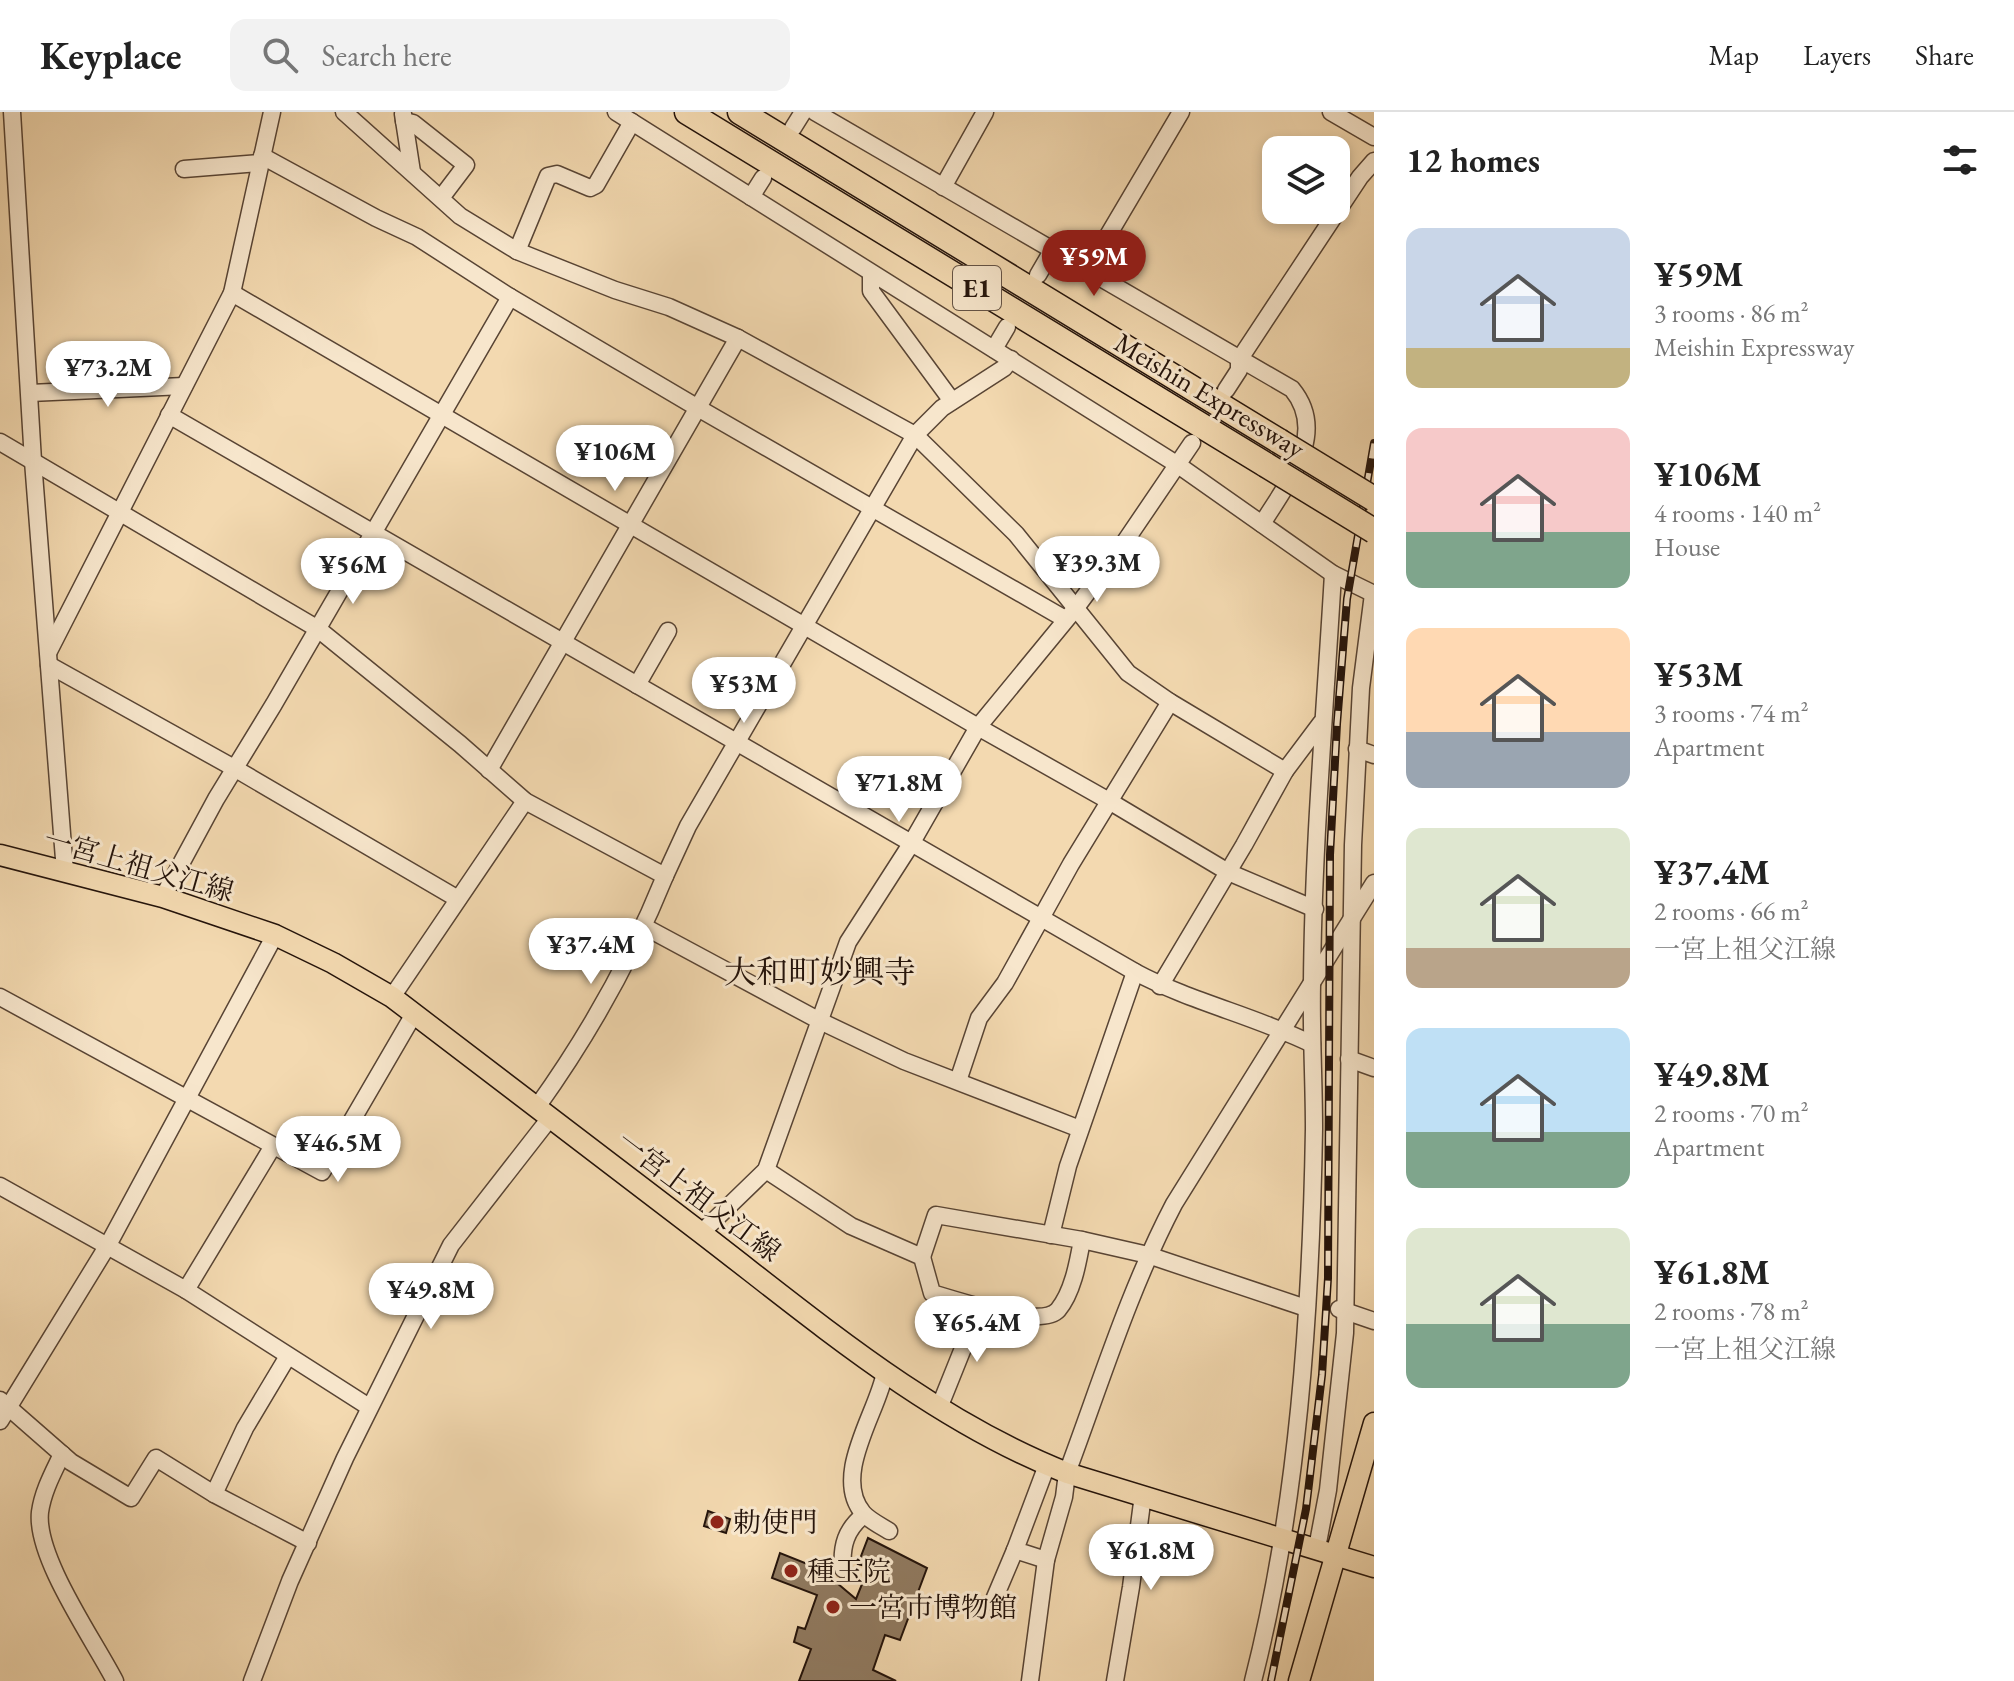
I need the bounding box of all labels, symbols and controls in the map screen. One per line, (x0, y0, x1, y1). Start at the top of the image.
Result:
search box (230, 19, 790, 91)
text: Keyplace (40, 31, 182, 80)
icon: search (258, 33, 302, 77)
text: Search here (322, 36, 452, 75)
text: Map (1709, 37, 1759, 73)
text: Layers (1803, 37, 1871, 73)
text: Share (1915, 37, 1974, 73)
map controls (1262, 136, 1350, 224)
button: layers (1262, 136, 1350, 224)
text: 12 homes (1406, 138, 1540, 182)
icon: filters (1938, 138, 1982, 182)
pin: ¥59M (1047, 230, 1141, 298)
text: ¥59M (1060, 239, 1128, 273)
text: ¥59M (1654, 252, 1743, 296)
icon: home (1470, 260, 1566, 356)
road number: E1 (953, 266, 1001, 310)
text: 3 rooms · 86 m² (1654, 296, 1809, 330)
street label: Meishin Expressway (1108, 324, 1312, 466)
text: Meishin Expressway (1654, 330, 1854, 364)
pin: ¥73.2M (43, 341, 173, 409)
text: ¥73.2M (64, 350, 152, 384)
pin: ¥106M (559, 425, 671, 493)
text: ¥106M (574, 434, 656, 468)
text: ¥106M (1654, 452, 1761, 496)
icon: home (1470, 460, 1566, 556)
text: 4 rooms · 140 m² (1654, 496, 1821, 530)
text: House (1654, 530, 1720, 564)
pin: ¥39.3M (1032, 536, 1162, 604)
pin: ¥56M (306, 538, 400, 606)
text: ¥39.3M (1053, 545, 1141, 579)
text: ¥56M (319, 547, 387, 581)
text: ¥53M (1654, 652, 1743, 696)
pin: ¥53M (697, 657, 791, 725)
icon: home (1470, 660, 1566, 756)
text: ¥53M (710, 666, 778, 700)
text: 3 rooms · 74 m² (1654, 696, 1809, 730)
text: Apartment (1654, 730, 1764, 764)
pin: ¥71.8M (834, 756, 964, 824)
text: ¥71.8M (855, 765, 943, 799)
street label: 一宮上祖父江線 (40, 821, 238, 909)
text: ¥37.4M (1654, 850, 1770, 894)
icon: home (1470, 860, 1566, 956)
text: 2 rooms · 66 m² (1654, 894, 1809, 928)
pin: ¥37.4M (526, 918, 656, 986)
text: ¥37.4M (547, 927, 635, 961)
text: 一宮上祖父江線 (1654, 932, 1836, 966)
district label: 大和町妙興寺 (724, 951, 916, 993)
text: ¥49.8M (1654, 1052, 1770, 1096)
icon: home (1470, 1060, 1566, 1156)
text: 2 rooms · 70 m² (1654, 1096, 1809, 1130)
pin: ¥46.5M (273, 1116, 403, 1184)
street label: 一宮上祖父江線 (610, 1123, 788, 1269)
text: ¥46.5M (294, 1125, 382, 1159)
text: Apartment (1654, 1130, 1764, 1164)
text: ¥61.8M (1654, 1250, 1770, 1294)
icon: home (1470, 1260, 1566, 1356)
pin: ¥49.8M (366, 1263, 496, 1331)
text: ¥49.8M (387, 1272, 475, 1306)
text: 2 rooms · 78 m² (1654, 1294, 1809, 1328)
pin: ¥65.4M (912, 1296, 1042, 1364)
text: ¥65.4M (933, 1305, 1021, 1339)
text: 一宮上祖父江線 (1654, 1332, 1836, 1366)
place label: 勅使門 (733, 1504, 817, 1540)
marker: 勅使門 (708, 1513, 726, 1531)
pin: ¥61.8M (1086, 1524, 1216, 1592)
text: ¥61.8M (1107, 1533, 1195, 1567)
place label: 種玉院 (807, 1553, 891, 1589)
marker: 種玉院 (782, 1562, 800, 1580)
place label: 一宮市博物館 (849, 1589, 1017, 1625)
marker: 一宮市博物館 (824, 1598, 842, 1616)

